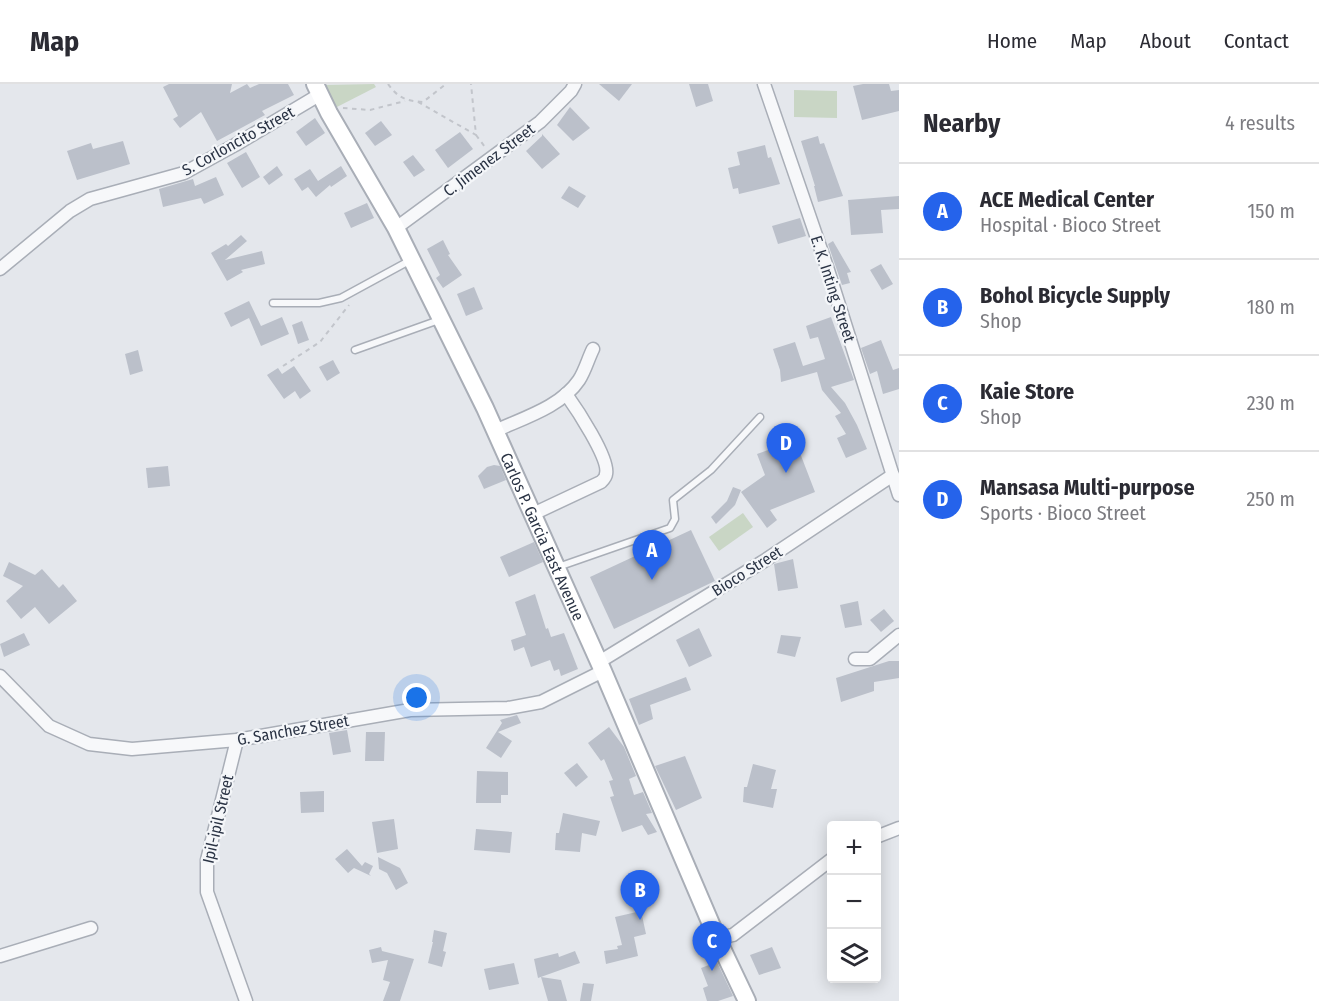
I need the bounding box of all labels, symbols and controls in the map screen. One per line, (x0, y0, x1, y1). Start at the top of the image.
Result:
text: Map (30, 25, 79, 58)
text: Home (987, 28, 1037, 54)
text: Map (1070, 28, 1107, 54)
text: About (1140, 28, 1191, 54)
text: Contact (1224, 28, 1289, 54)
street label: S. Corloncito Street (179, 102, 298, 180)
text: Nearby (923, 108, 1000, 139)
text: 4 results (1225, 111, 1295, 135)
street label: C. Jimenez Street (440, 119, 539, 201)
text: ACE Medical Center (980, 186, 1154, 213)
text: A (937, 199, 948, 223)
text: 150 m (1248, 199, 1295, 223)
text: Hospital · Bioco Street (980, 213, 1161, 237)
street label: E. K. Inting Street (807, 233, 859, 346)
text: Bohol Bicycle Supply (980, 282, 1170, 309)
text: B (937, 295, 948, 319)
text: 180 m (1247, 295, 1295, 319)
text: Shop (980, 309, 1022, 333)
text: Kaie Store (980, 378, 1074, 405)
text: C (937, 391, 948, 415)
text: 230 m (1247, 391, 1295, 415)
text: Shop (980, 405, 1022, 429)
pin: D (766, 424, 806, 473)
street label: Carlos P. Garcia East Avenue (497, 450, 589, 624)
text: Mansasa Multi-purpose (980, 474, 1195, 501)
text: D (937, 487, 948, 511)
text: 250 m (1247, 487, 1295, 511)
text: Sports · Bioco Street (980, 501, 1146, 525)
pin: A (632, 530, 672, 580)
street label: Bioco Street (708, 542, 786, 600)
your location (402, 683, 431, 712)
street label: G. Sanchez Street (236, 711, 351, 749)
street label: Ipil-ipil Street (199, 772, 238, 865)
map controls (827, 821, 881, 983)
button: + (827, 821, 881, 875)
pin: B (620, 870, 660, 920)
button: − (827, 875, 881, 929)
pin: C (692, 922, 732, 971)
button: layers (827, 929, 881, 983)

